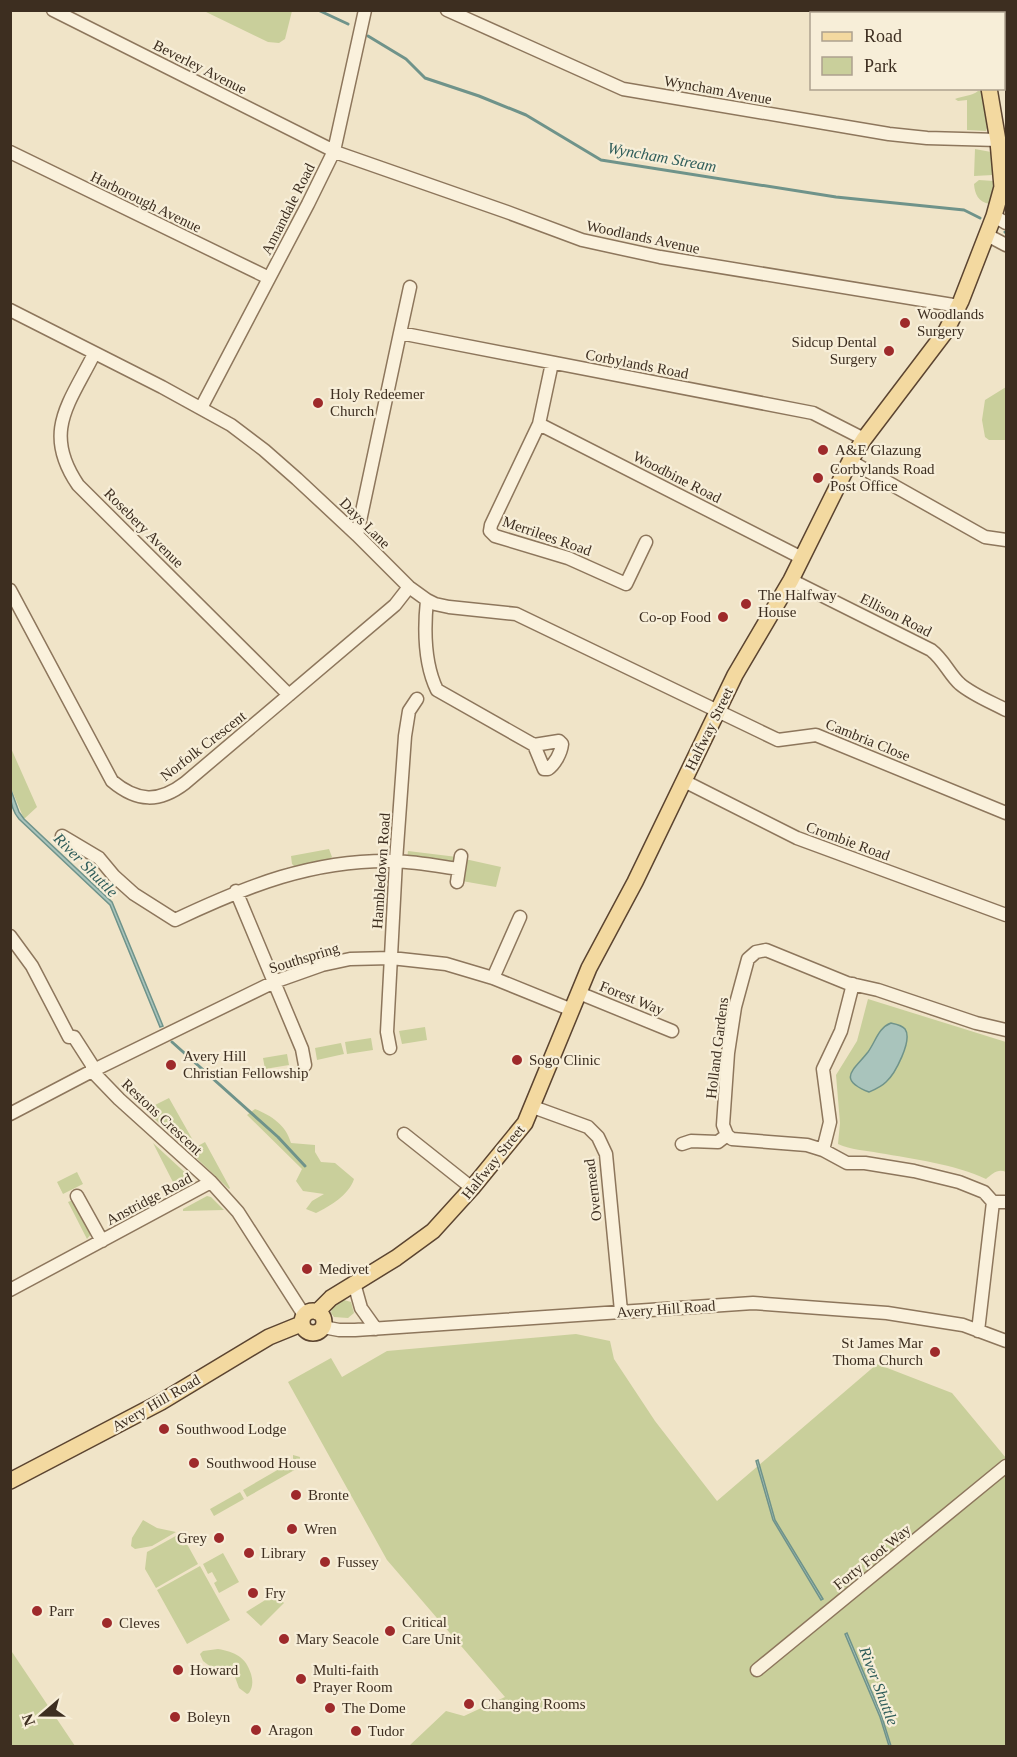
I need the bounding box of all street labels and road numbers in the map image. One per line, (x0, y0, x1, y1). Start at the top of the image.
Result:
street label: Beverley Avenue (151, 37, 250, 98)
street label: Wyncham Avenue (663, 73, 773, 107)
street label: Annandale Road (258, 160, 318, 257)
street label: Harborough Avenue (88, 168, 204, 236)
street label: Woodlands Avenue (585, 217, 702, 257)
street label: Corbylands Road (584, 346, 690, 382)
street label: Woodbine Road (630, 448, 724, 506)
street label: Rosebery Avenue (101, 485, 187, 571)
street label: Days Lane (337, 495, 394, 552)
street label: Merrilees Road (500, 513, 594, 559)
street label: Ellison Road (858, 590, 935, 640)
street label: Halfway Street (682, 684, 736, 773)
street label: Norfolk Crescent (157, 707, 249, 784)
street label: Cambria Close (823, 716, 913, 764)
street label: Hambledown Road (369, 812, 393, 930)
street label: Crombie Road (804, 818, 893, 864)
street label: Southspring (267, 940, 341, 976)
street label: Forest Way (597, 978, 667, 1018)
street label: Holland Gardens (703, 996, 731, 1100)
street label: Restons Crescent (119, 1076, 206, 1159)
street label: Halfway Street (458, 1121, 528, 1202)
street label: Overmead (581, 1158, 605, 1222)
street label: Anstridge Road (103, 1170, 195, 1228)
street label: Avery Hill Road (616, 1298, 716, 1320)
street label: Avery Hill Road (109, 1371, 203, 1435)
street label: Forty Foot Way (830, 1521, 914, 1593)

